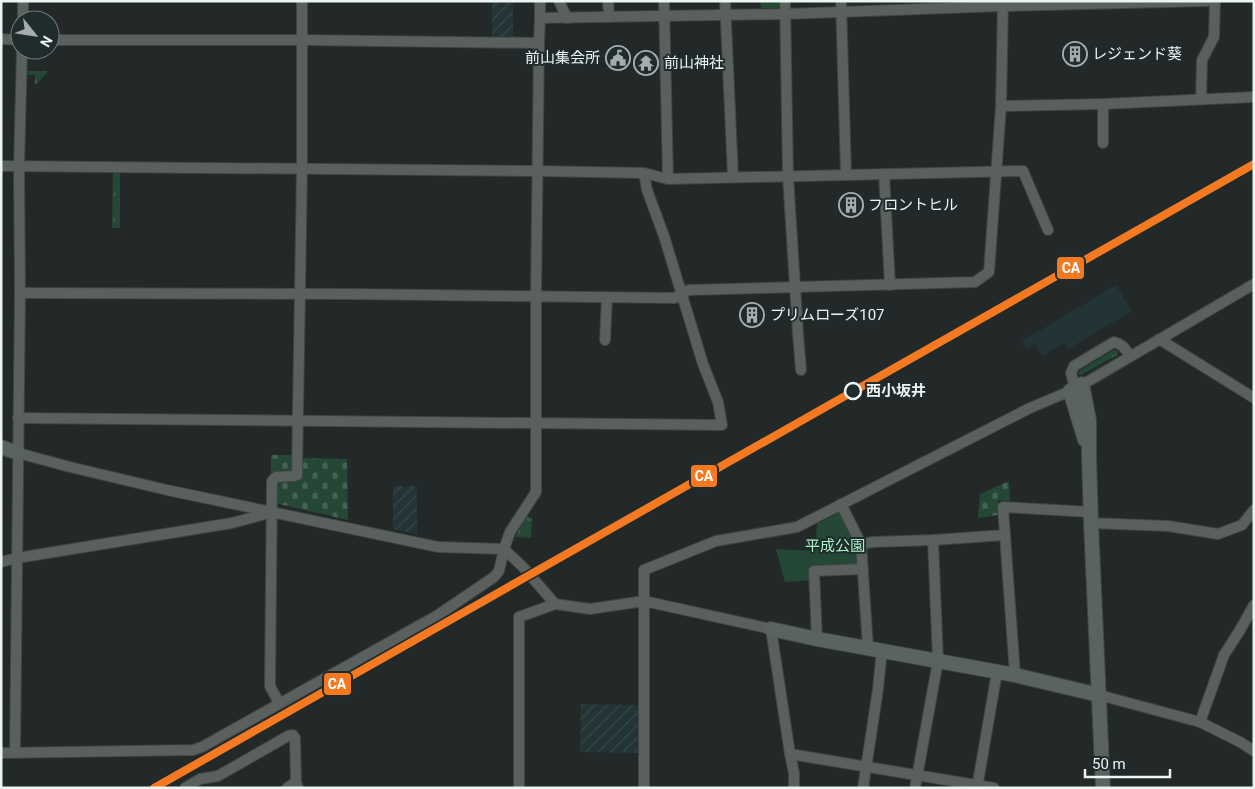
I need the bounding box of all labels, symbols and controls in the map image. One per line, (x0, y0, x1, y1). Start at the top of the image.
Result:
north arrow (10, 10, 60, 60)
text: N (37, 33, 56, 50)
building icon: レジェンド葵 (1062, 41, 1088, 67)
public building icon: 前山集会所 (605, 45, 631, 71)
place label: レジェンド葵 (1092, 45, 1182, 63)
place label: 前山集会所 (525, 49, 600, 67)
temple icon: 前山神社 (633, 50, 659, 76)
place label: 前山神社 (664, 54, 724, 72)
building icon: フロントヒル (838, 192, 864, 218)
place label: フロントヒル (868, 196, 958, 214)
line badge: CA (1056, 256, 1085, 280)
text: CA (1062, 260, 1081, 276)
building icon: プリムローズ107 (739, 302, 765, 328)
place label: プリムローズ107 (770, 306, 885, 324)
marker: 西小坂井 (844, 382, 862, 400)
place label: 西小坂井 (866, 382, 926, 400)
line badge: CA (690, 464, 718, 488)
text: CA (695, 468, 714, 484)
park label: 平成公園 (805, 537, 865, 555)
line badge: CA (323, 672, 352, 696)
text: CA (328, 676, 347, 692)
scale bar (1085, 746, 1170, 778)
text: 50 m (1092, 755, 1126, 773)

